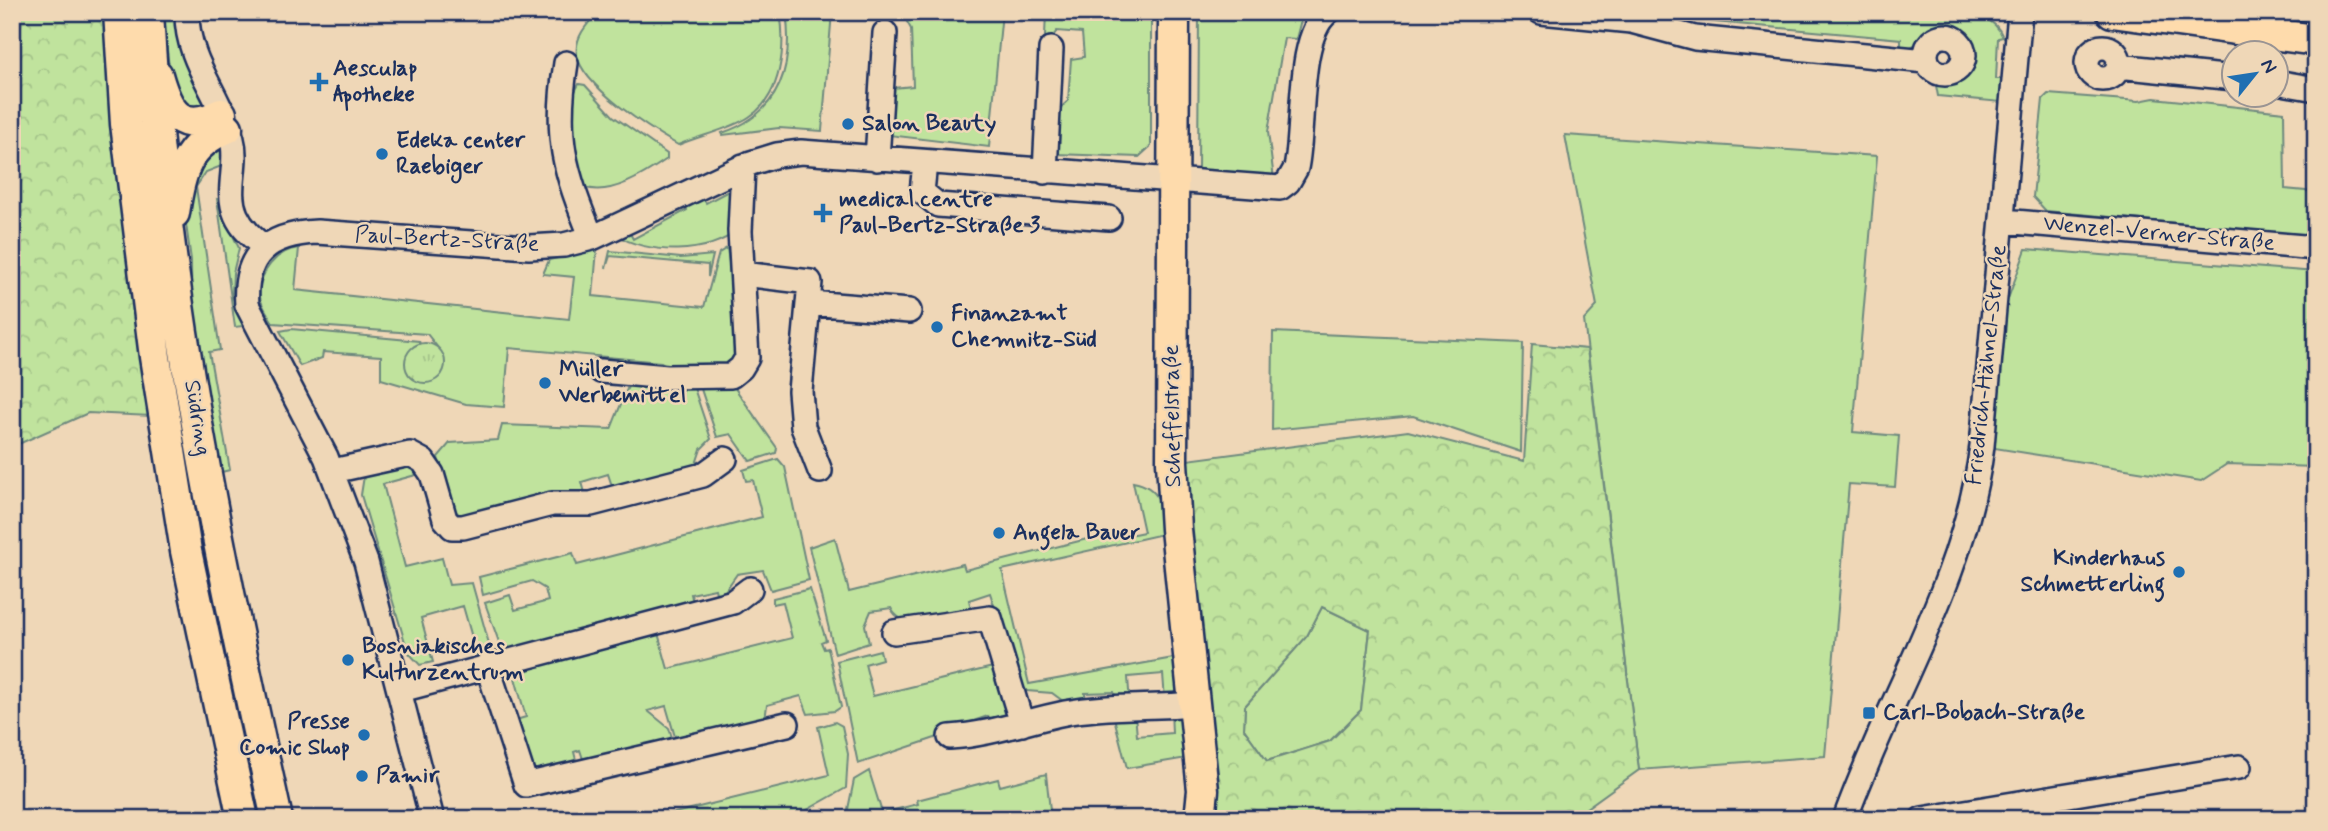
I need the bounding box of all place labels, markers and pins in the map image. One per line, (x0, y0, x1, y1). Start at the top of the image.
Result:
place label: Aesculap Apotheke (333, 54, 417, 111)
marker: Aesculap Apotheke (311, 74, 327, 90)
place label: Salon Beauty (862, 109, 996, 139)
marker: Salon Beauty (840, 116, 856, 132)
place label: Edeka center Raebiger (396, 126, 526, 184)
marker: Edeka center Raebiger (374, 146, 390, 162)
place label: medical centre Paul-Bertz-Straße 3 (839, 185, 1041, 241)
marker: medical centre Paul-Bertz-Straße 3 (813, 203, 833, 223)
place label: Finanzamt Chemnitz-Süd (951, 299, 1097, 355)
marker: Finanzamt Chemnitz-Süd (929, 319, 945, 335)
place label: Müller Werbemittel (558, 355, 686, 411)
marker: Müller Werbemittel (537, 375, 553, 391)
place label: Angela Bauer (1013, 518, 1141, 551)
marker: Angela Bauer (991, 525, 1007, 541)
place label: Kinderhaus Schmetterling (2021, 544, 2165, 603)
marker: Kinderhaus Schmetterling (2171, 564, 2187, 580)
place label: Bosniakisches Kulturzentrum (362, 632, 524, 688)
marker: Bosniakisches Kulturzentrum (340, 652, 356, 668)
place label: Carl-Bobach-Straße (1883, 698, 2086, 728)
marker: Carl-Bobach-Straße (1861, 705, 1877, 721)
place label: Presse Comic Shop (239, 707, 350, 763)
marker: Presse Comic Shop (356, 727, 372, 743)
place label: Pamir (376, 761, 441, 791)
marker: Pamir (354, 768, 370, 784)

